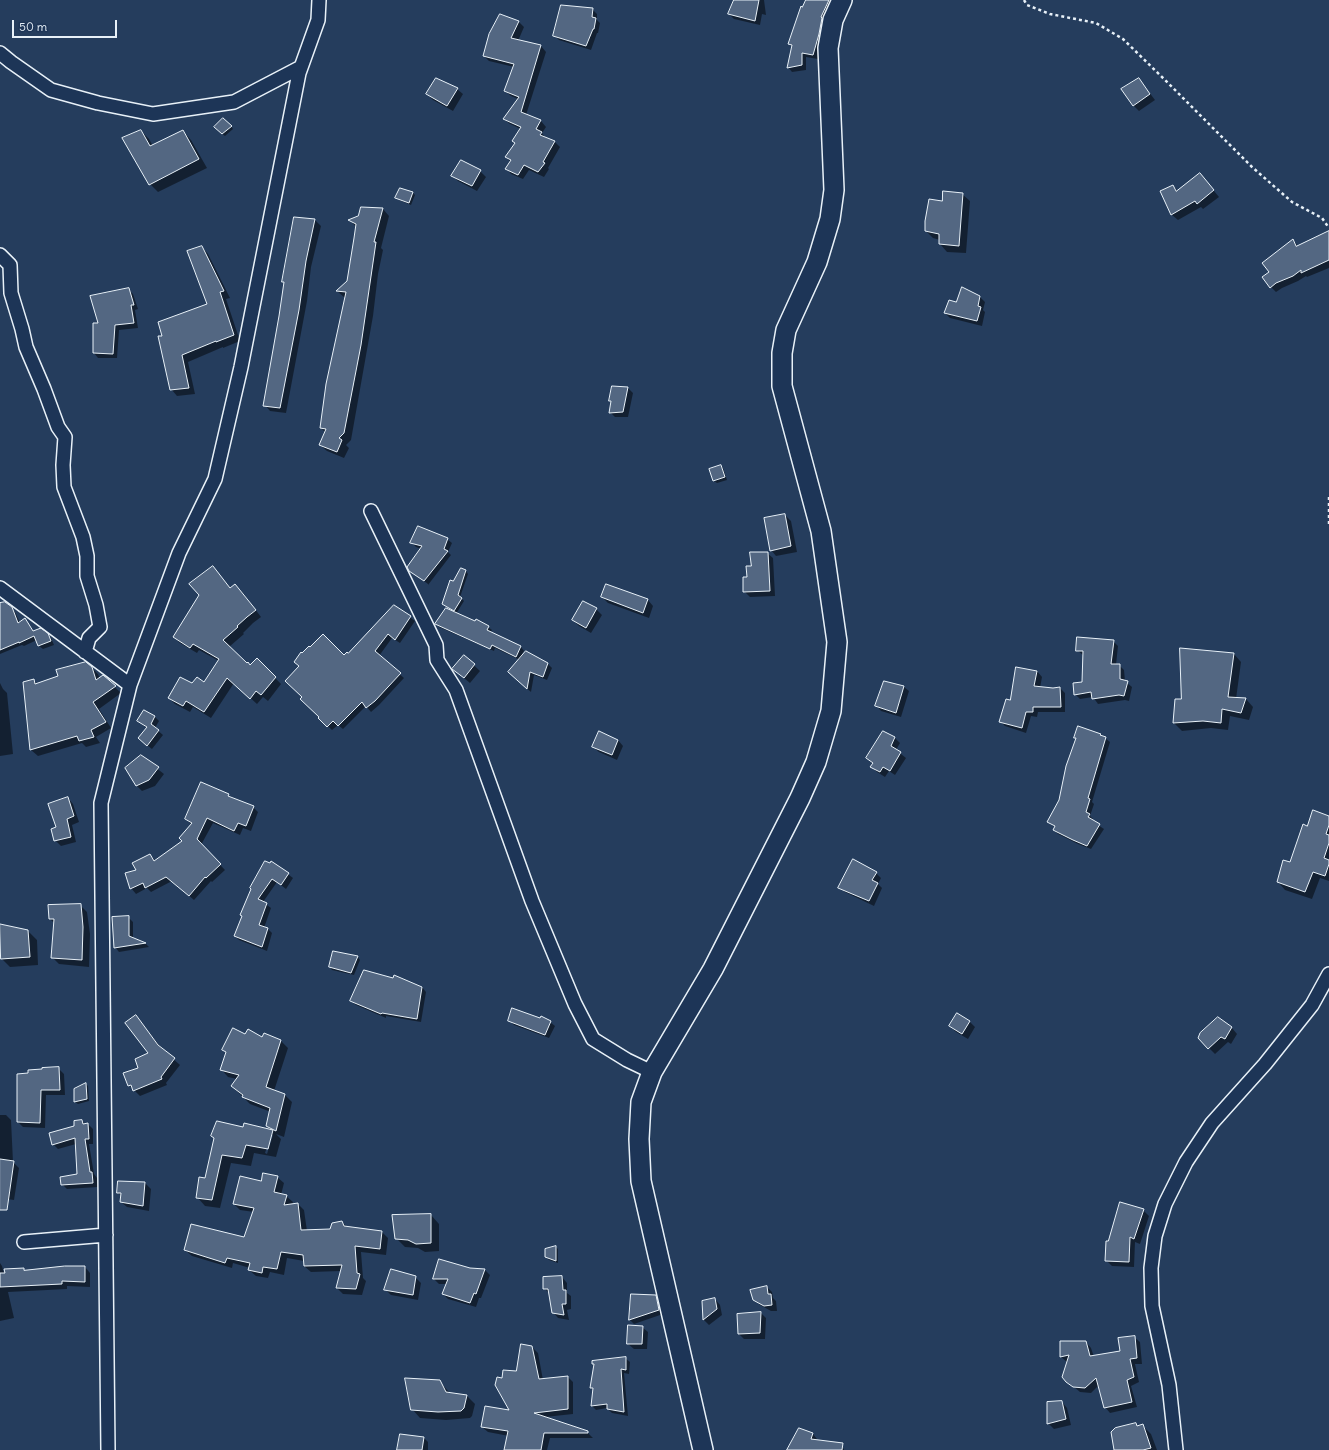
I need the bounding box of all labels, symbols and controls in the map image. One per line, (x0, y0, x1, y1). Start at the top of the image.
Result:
scale bar (14, 12, 119, 38)
text: 50 m (19, 19, 47, 34)

